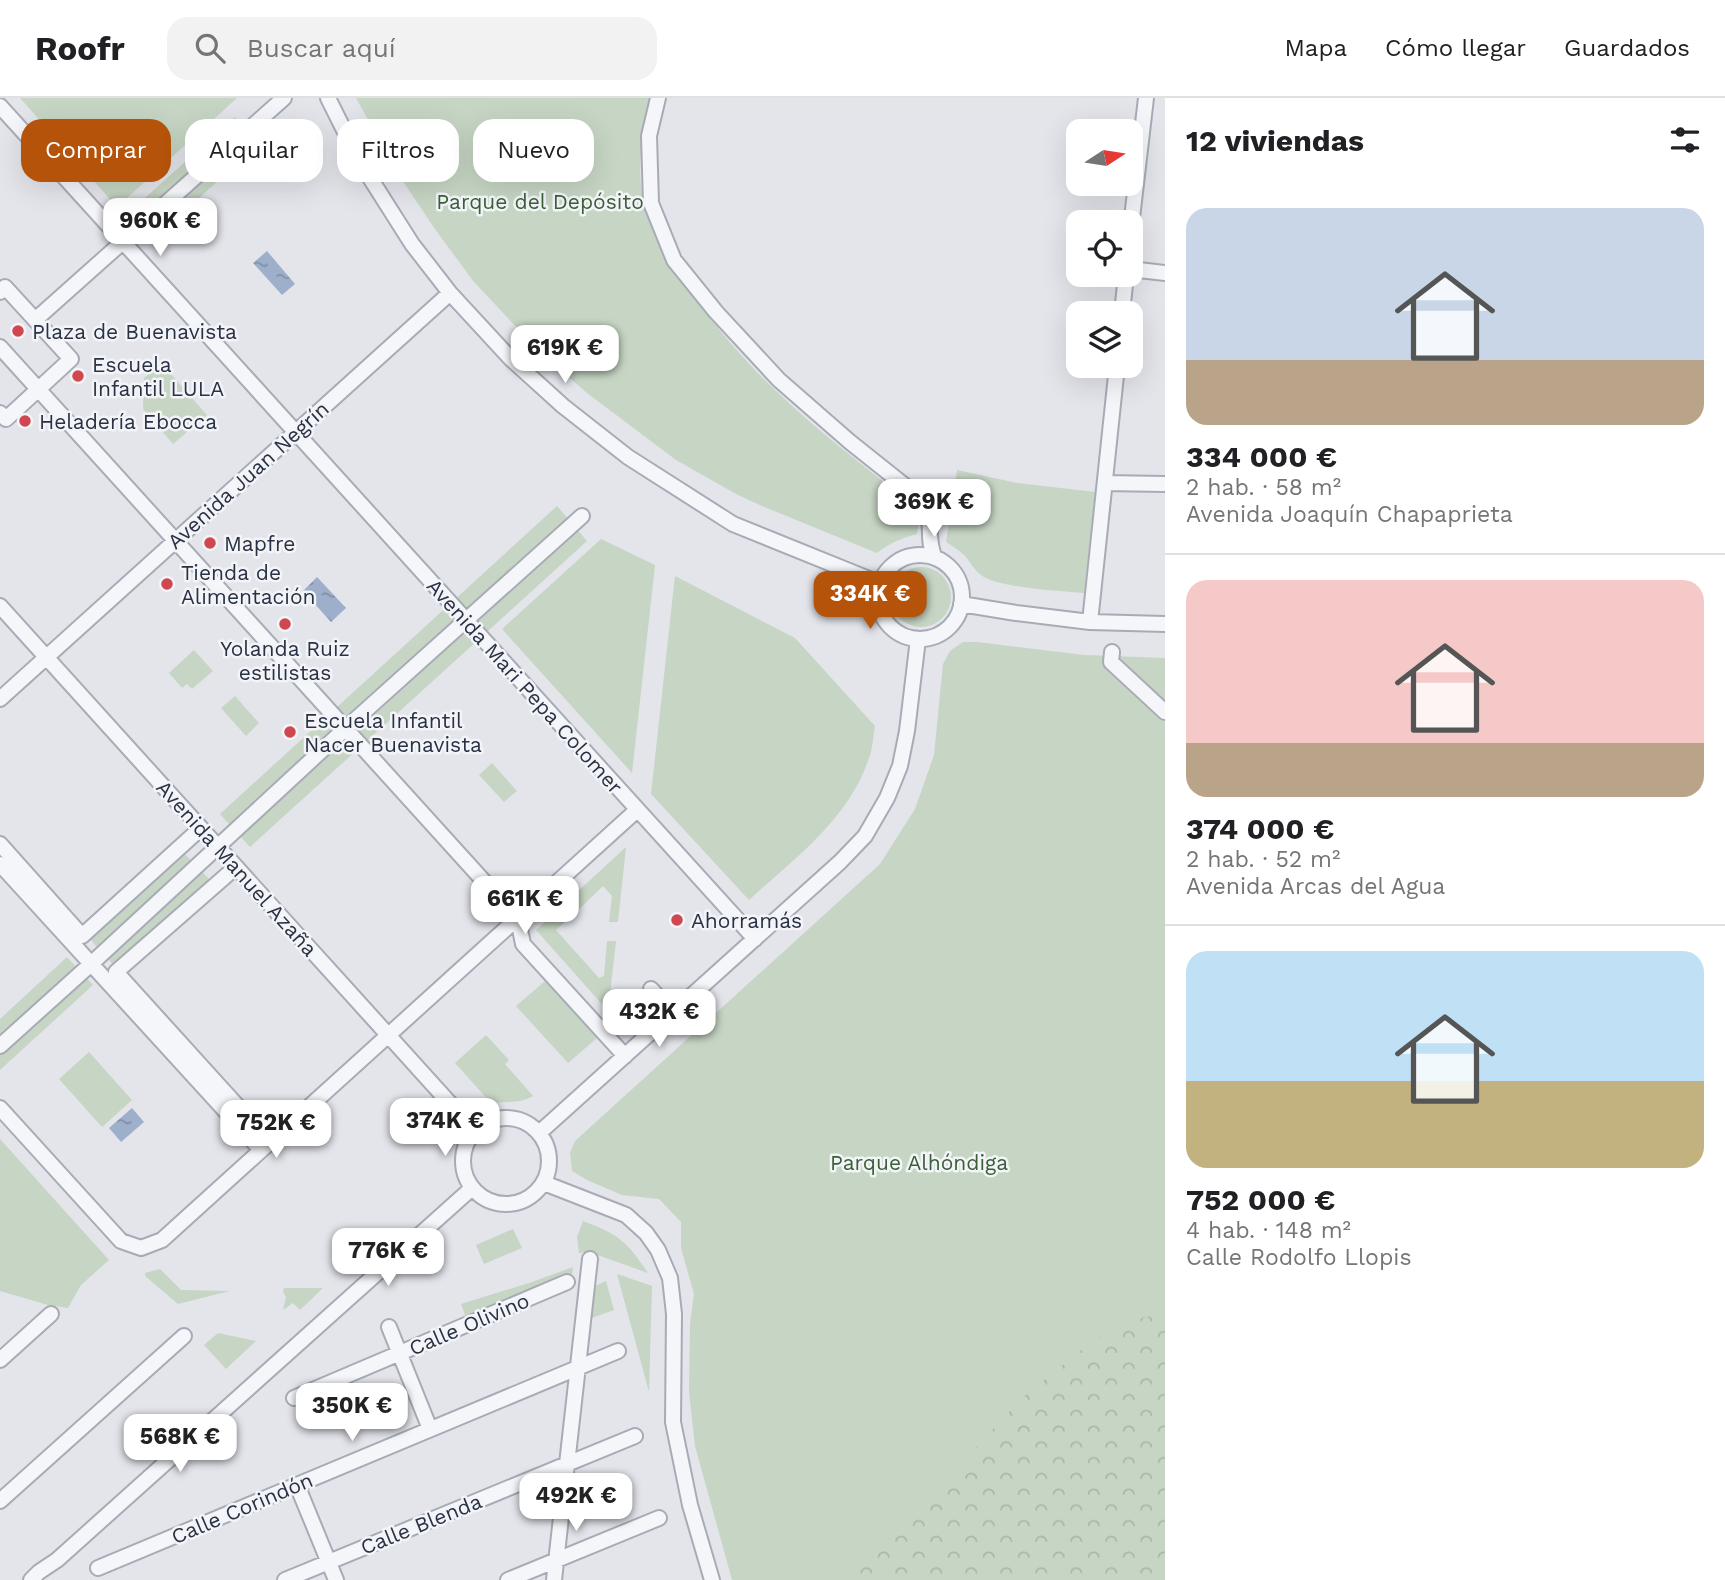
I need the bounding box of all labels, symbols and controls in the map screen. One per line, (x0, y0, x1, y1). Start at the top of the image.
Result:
search box (167, 17, 657, 80)
text: Roofr (35, 29, 125, 68)
icon: search (191, 29, 229, 67)
text: Buscar aquí (247, 33, 396, 63)
text: Mapa (1285, 34, 1347, 62)
text: Cómo llegar (1385, 34, 1526, 62)
text: Guardados (1564, 34, 1690, 62)
chip: Comprar (21, 119, 171, 182)
chip: Alquilar (185, 119, 323, 182)
chip: Filtros (337, 119, 459, 182)
chip: Nuevo (473, 119, 594, 182)
north arrow (1066, 119, 1143, 196)
map controls (1066, 119, 1143, 378)
icon: filters (1666, 121, 1704, 159)
text: 12 viviendas (1186, 123, 1364, 158)
park label: Parque del Depósito (436, 189, 644, 214)
pin: 960K € (103, 198, 217, 258)
text: 960K € (119, 207, 201, 234)
button: locate (1066, 210, 1143, 287)
icon: home (1382, 253, 1508, 379)
button: layers (1066, 301, 1143, 378)
place label: Plaza de Buenavista (32, 319, 237, 344)
marker: Plaza de Buenavista (10, 323, 26, 339)
pin: 619K € (508, 326, 622, 385)
text: 619K € (527, 334, 603, 361)
place label: Escuela Infantil LULA (92, 352, 224, 401)
marker: Escuela Infantil LULA (70, 368, 86, 384)
street label: Avenida Juan Negrín (162, 396, 334, 554)
place label: Heladería Ebocca (39, 409, 217, 434)
marker: Heladería Ebocca (17, 413, 33, 429)
text: 334 000 € (1186, 439, 1337, 474)
text: 2 hab. · 58 m² (1186, 474, 1341, 501)
pin: 369K € (877, 480, 991, 539)
text: 369K € (894, 488, 974, 515)
text: Avenida Joaquín Chapaprieta (1186, 501, 1513, 528)
place label: Mapfre (224, 531, 295, 556)
marker: Mapfre (202, 535, 218, 551)
place label: Tienda de Alimentación (181, 560, 315, 609)
pin: 334K € (813, 572, 927, 631)
street label: Avenida Mari Pepa Colomer (422, 573, 628, 799)
marker: Tienda de Alimentación (159, 576, 175, 592)
text: 334K € (830, 580, 910, 607)
marker: Yolanda Ruiz estilistas (277, 616, 293, 632)
icon: home (1382, 625, 1508, 751)
place label: Yolanda Ruiz estilistas (220, 636, 350, 685)
place label: Escuela Infantil Nacer Buenavista (304, 708, 482, 757)
marker: Escuela Infantil Nacer Buenavista (282, 724, 298, 740)
street label: Avenida Manuel Azaña (151, 775, 323, 961)
text: 374 000 € (1186, 811, 1334, 846)
text: 2 hab. · 52 m² (1186, 846, 1340, 873)
text: Avenida Arcas del Agua (1186, 873, 1445, 900)
pin: 661K € (468, 876, 582, 936)
text: 661K € (487, 885, 563, 912)
place label: Ahorramás (691, 908, 802, 933)
marker: Ahorramás (669, 912, 685, 928)
pin: 432K € (602, 990, 716, 1049)
icon: home (1382, 996, 1508, 1122)
text: 432K € (619, 998, 699, 1025)
pin: 374K € (388, 1098, 502, 1158)
pin: 752K € (219, 1100, 333, 1160)
text: 374K € (406, 1107, 484, 1134)
text: 752K € (236, 1109, 316, 1136)
park label: Parque Alhóndiga (830, 1150, 1008, 1175)
text: 752 000 € (1186, 1182, 1335, 1217)
text: 4 hab. · 148 m² (1186, 1217, 1351, 1244)
pin: 776K € (331, 1228, 445, 1288)
text: 776K € (348, 1237, 428, 1264)
text: Calle Rodolfo Llopis (1186, 1244, 1412, 1271)
street label: Calle Olivino (405, 1287, 533, 1361)
pin: 350K € (295, 1384, 409, 1443)
text: 350K € (312, 1392, 392, 1419)
pin: 568K € (123, 1414, 237, 1474)
text: 568K € (140, 1423, 220, 1450)
street label: Calle Corindón (167, 1467, 317, 1549)
pin: 492K € (519, 1474, 633, 1533)
text: 492K € (535, 1482, 617, 1509)
street label: Calle Blenda (357, 1488, 485, 1560)

